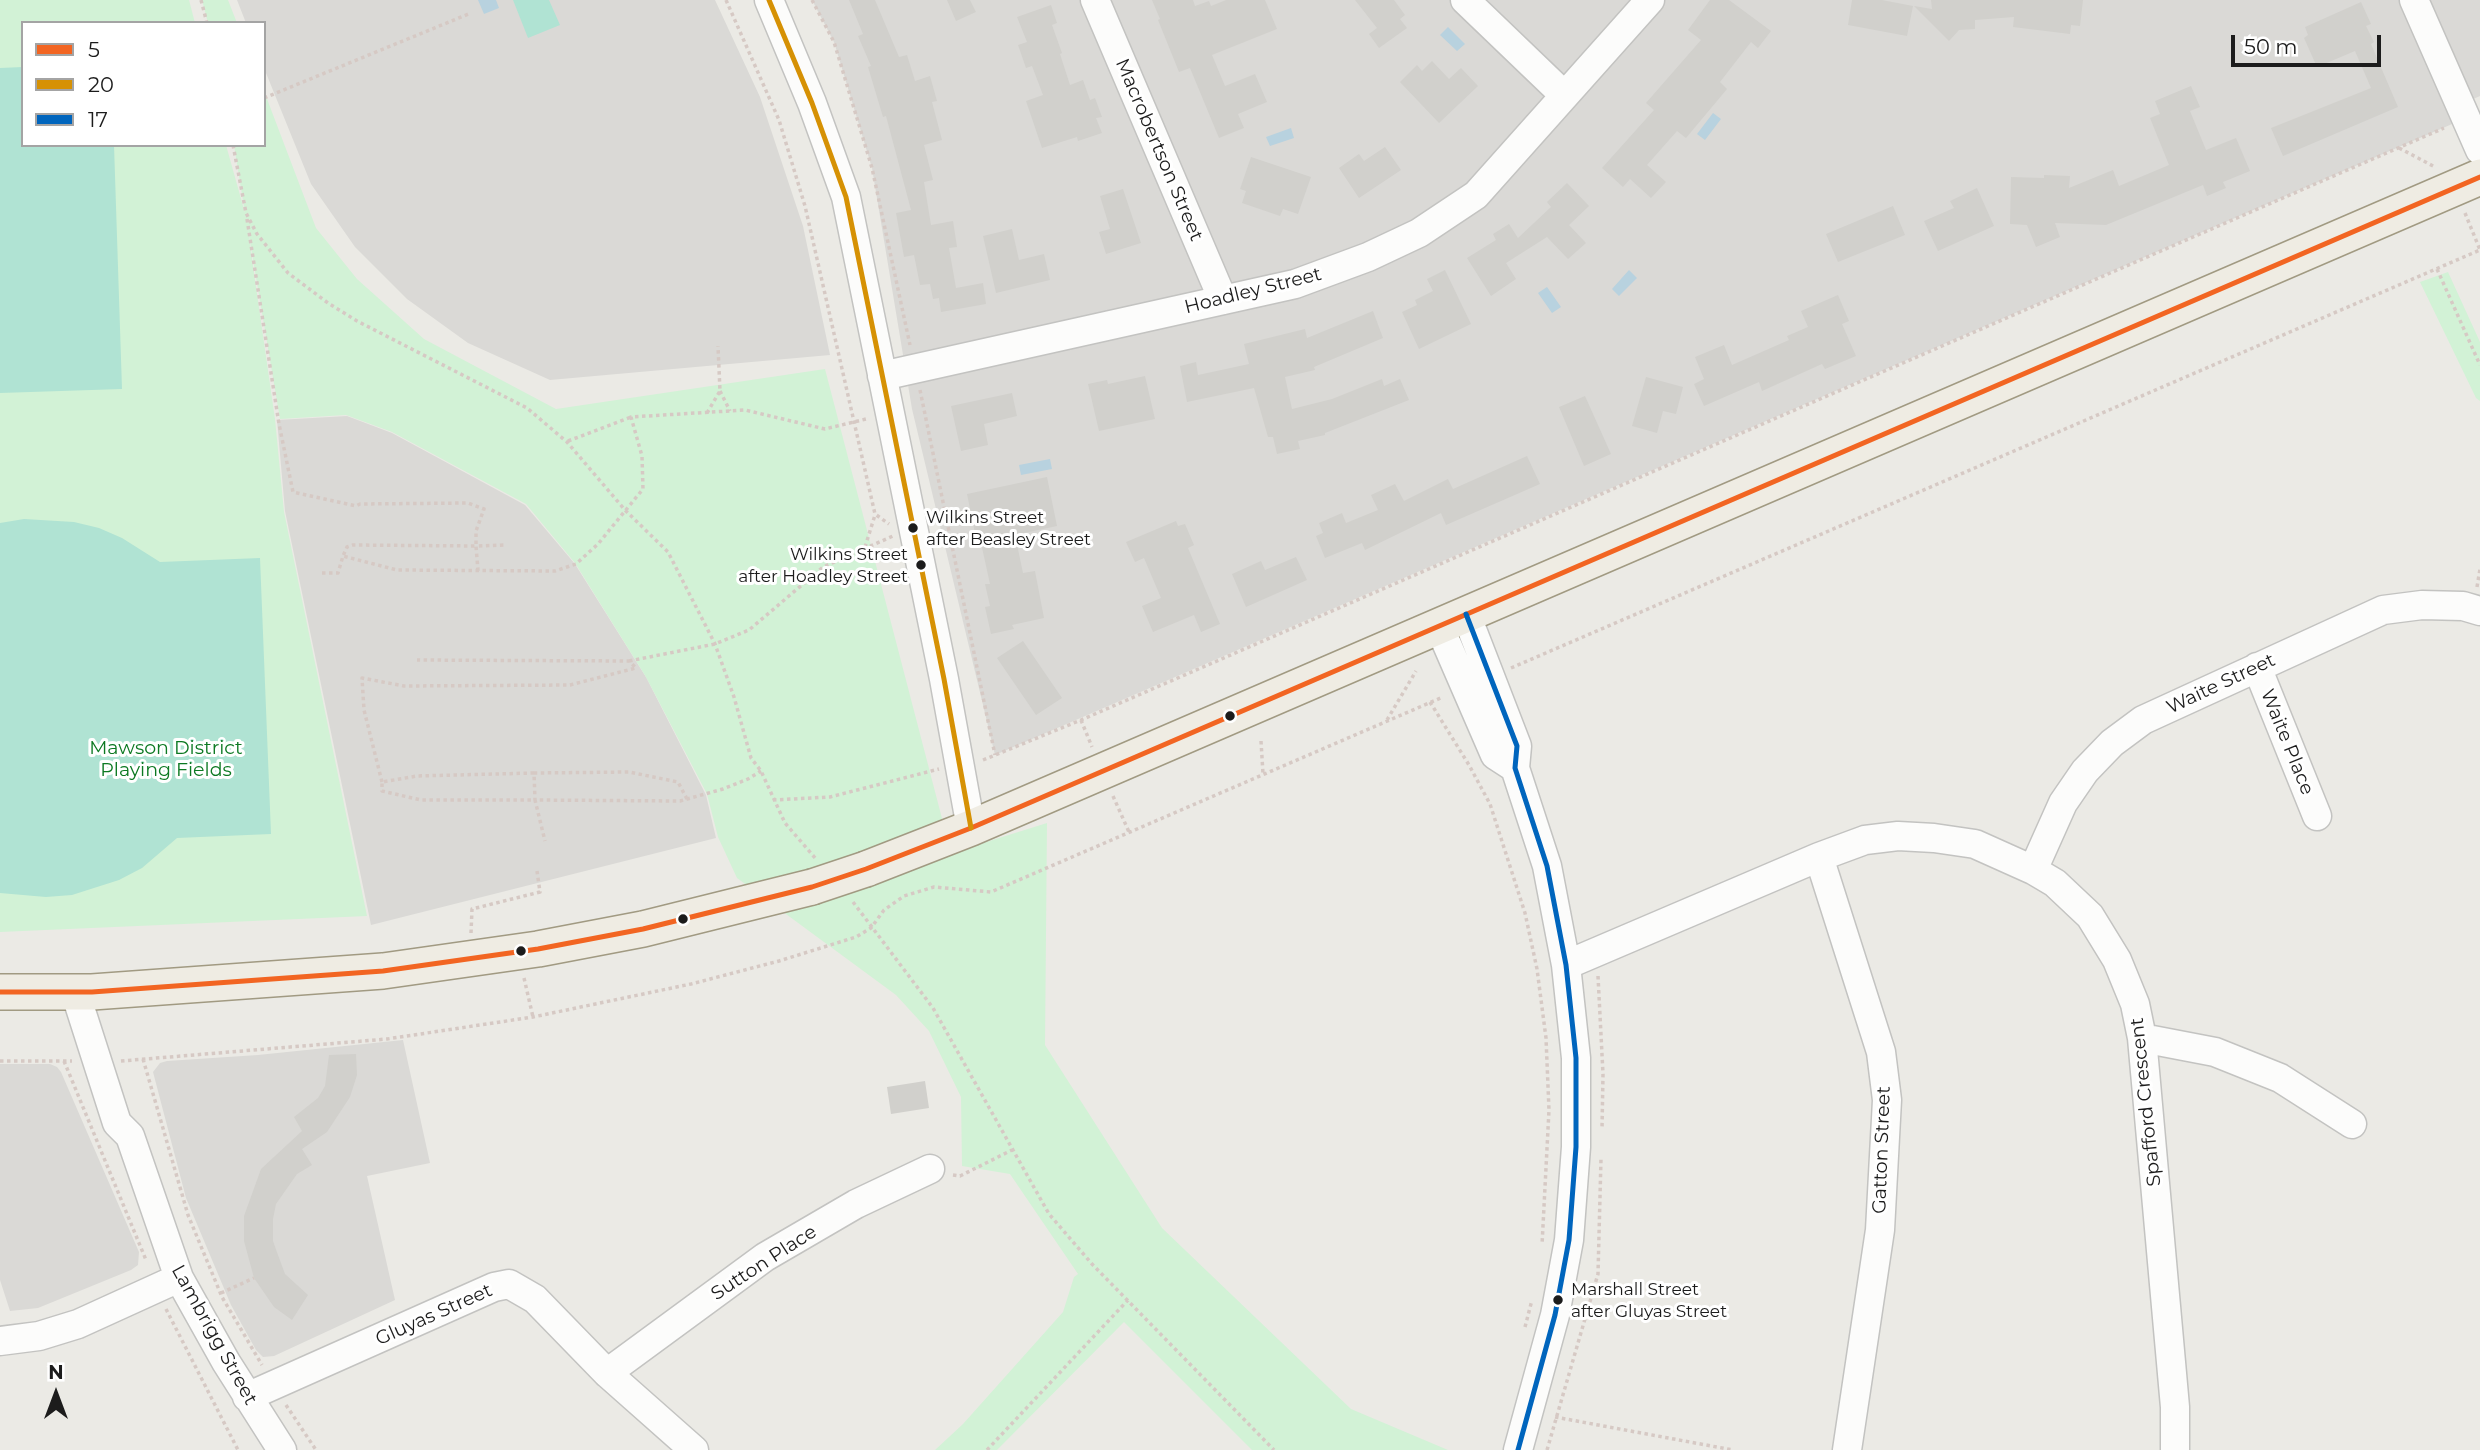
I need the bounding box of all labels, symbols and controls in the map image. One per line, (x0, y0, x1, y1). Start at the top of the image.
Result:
legend (21, 21, 266, 147)
scale bar (2235, 21, 2386, 65)
text: 50 m (2244, 34, 2298, 59)
text: 5 (88, 37, 100, 62)
street label: Macrobertson Street (1110, 55, 1208, 245)
text: 20 (88, 72, 114, 97)
text: 17 (88, 107, 108, 132)
street label: Hoadley Street (1182, 263, 1324, 319)
place label: Wilkins Street after Beasley Street (926, 508, 1091, 548)
marker: Wilkins Street after Beasley Street (906, 521, 920, 535)
place label: Wilkins Street after Hoadley Street (738, 545, 908, 585)
marker: Wilkins Street after Hoadley Street (914, 558, 928, 572)
street label: Waite Street (2163, 649, 2279, 719)
street label: Waite Place (2255, 686, 2319, 798)
unlabelled marker (1223, 709, 1237, 723)
park label: Mawson District Playing Fields (89, 737, 243, 781)
unlabelled marker (676, 912, 690, 926)
unlabelled marker (514, 944, 528, 958)
street label: Spafford Crescent (2126, 1016, 2166, 1188)
street label: Gatton Street (1868, 1086, 1896, 1214)
street label: Sutton Place (707, 1220, 821, 1306)
street label: Lambrigg Street (166, 1261, 262, 1409)
street label: Gluyas Street (372, 1279, 496, 1351)
place label: Marshall Street after Gluyas Street (1571, 1280, 1727, 1320)
marker: Marshall Street after Gluyas Street (1551, 1293, 1565, 1307)
north arrow (21, 1359, 91, 1429)
text: N (48, 1361, 64, 1384)

